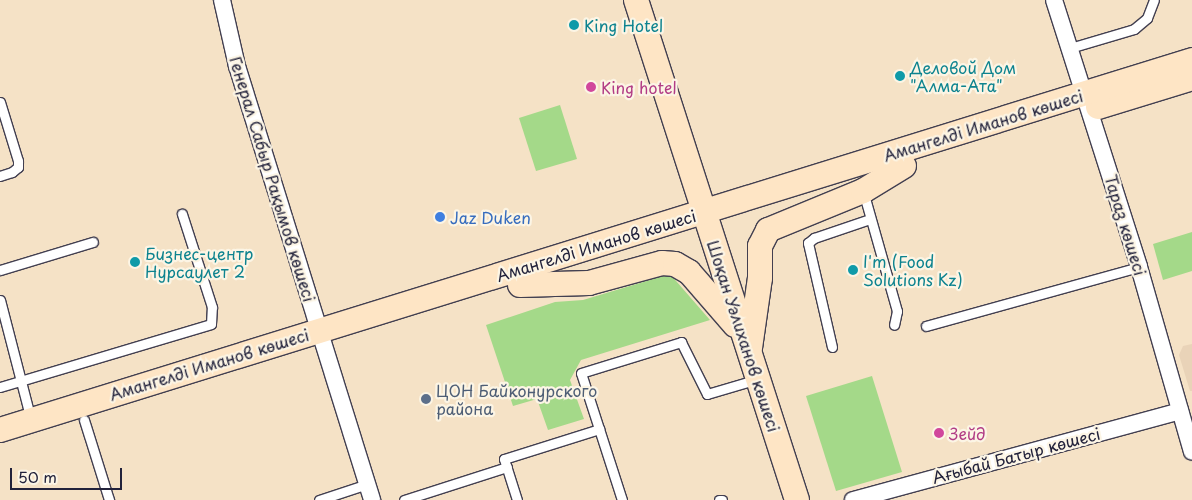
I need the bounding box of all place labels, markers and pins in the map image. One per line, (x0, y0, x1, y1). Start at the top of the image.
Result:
place label: King Hotel (584, 15, 663, 35)
marker: King Hotel (568, 19, 580, 31)
place label: Деловой Дом "Алма-Ата" (910, 57, 1016, 95)
marker: Деловой Дом "Алма-Ата" (894, 70, 906, 82)
place label: King hotel (601, 77, 677, 97)
marker: King hotel (585, 81, 597, 93)
place label: Jaz Duken (450, 207, 532, 227)
marker: Jaz Duken (434, 211, 446, 223)
place label: Бизнес-центр Нурсаулет 2 (145, 243, 253, 281)
place label: I'm (Food Solutions Kz) (863, 251, 964, 289)
marker: Бизнес-центр Нурсаулет 2 (129, 256, 141, 268)
marker: I'm (Food Solutions Kz) (847, 264, 859, 276)
place label: ЦОН Байконурского района (436, 380, 599, 418)
marker: ЦОН Байконурского района (420, 393, 432, 405)
place label: Зейд (949, 423, 986, 443)
marker: Зейд (933, 427, 945, 439)

